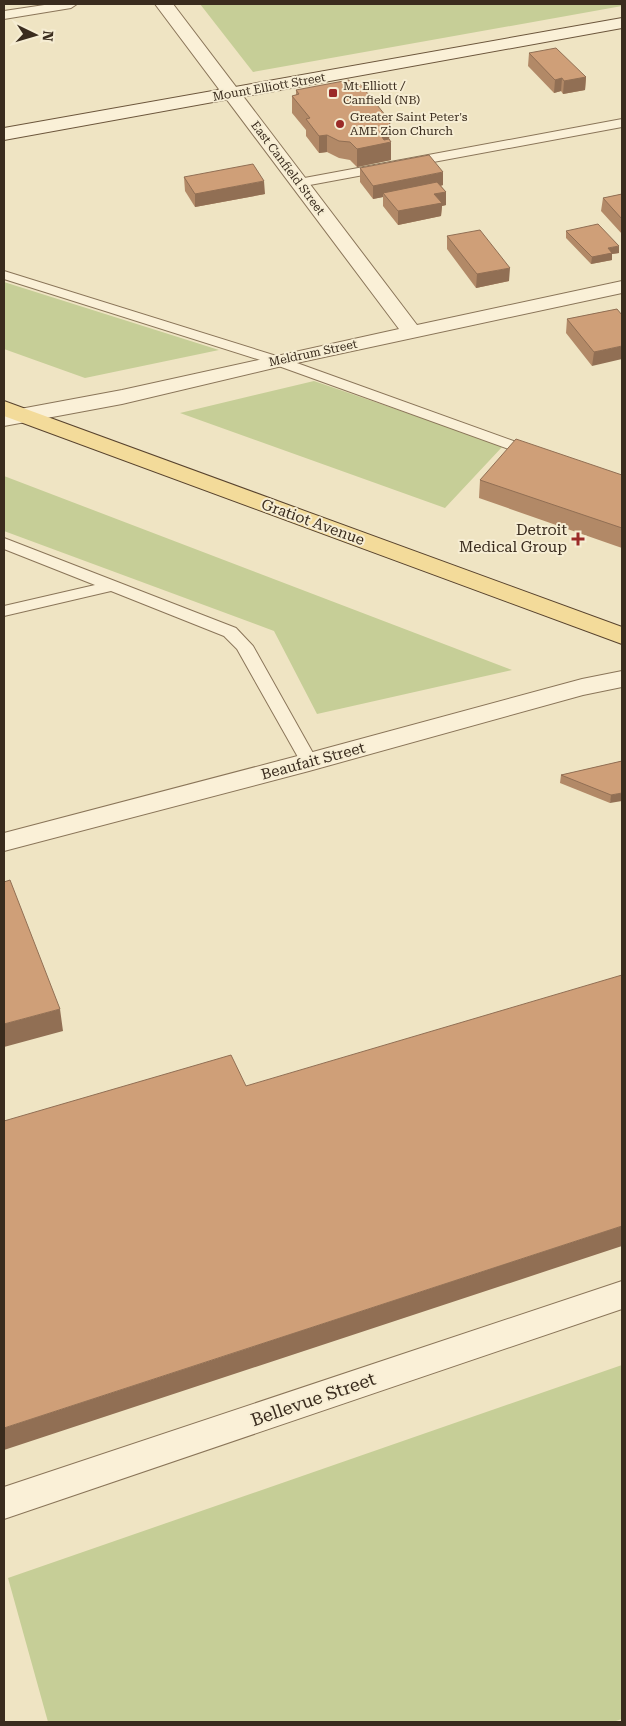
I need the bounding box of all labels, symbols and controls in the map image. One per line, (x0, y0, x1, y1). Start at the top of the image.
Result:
north arrow (10, 10, 60, 60)
text: N (39, 30, 56, 42)
street label: Mount Elliott Street (212, 70, 327, 104)
place label: Mt Elliott / Canfield (NB) (343, 79, 420, 107)
marker: Mt Elliott / Canfield (NB) (327, 87, 339, 99)
place label: Greater Saint Peter's AME Zion Church (350, 110, 468, 138)
street label: East Canfield Street (248, 118, 328, 218)
marker: Greater Saint Peter's AME Zion Church (334, 118, 346, 130)
street label: Meldrum Street (268, 337, 359, 369)
street label: Gratiot Avenue (259, 495, 367, 549)
place label: Detroit Medical Group (459, 521, 567, 556)
marker: Detroit Medical Group (571, 532, 585, 546)
street label: Beaufait Street (259, 738, 367, 783)
street label: Bellevue Street (248, 1368, 378, 1430)

